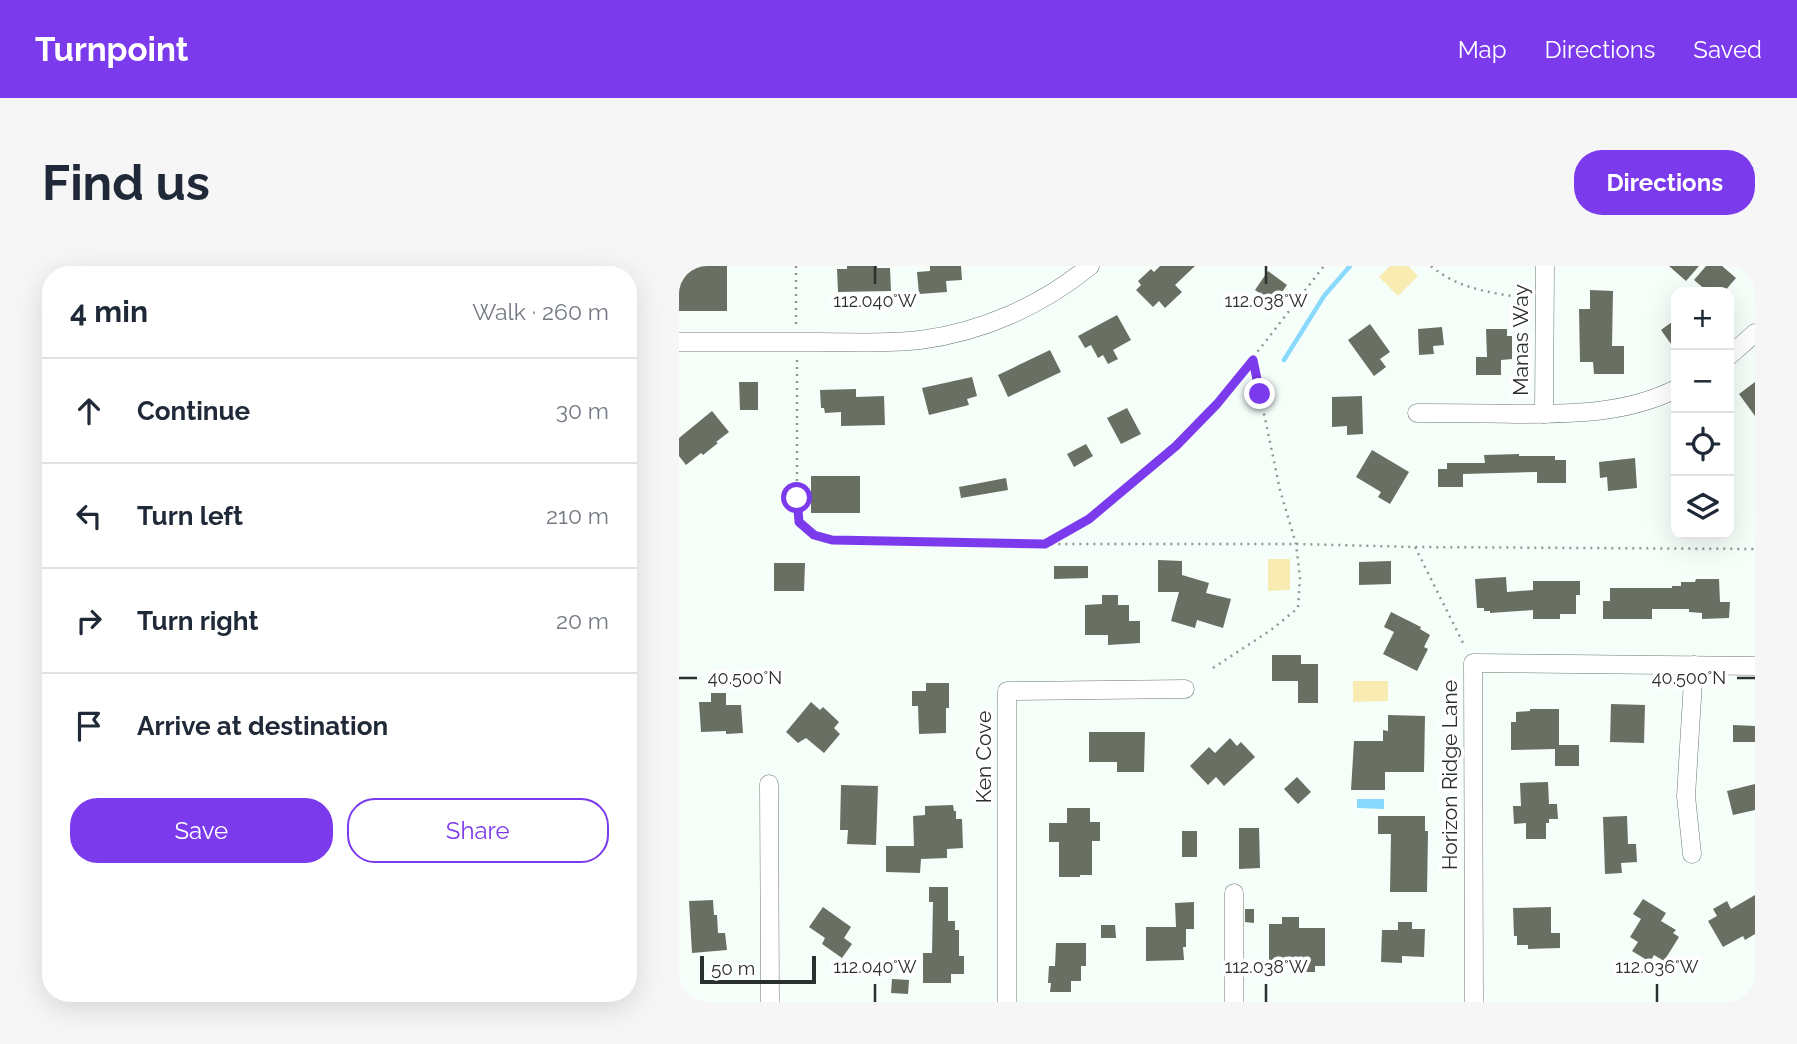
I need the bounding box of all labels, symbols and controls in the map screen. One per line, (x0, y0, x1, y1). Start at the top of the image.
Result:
text: Turnpoint (35, 30, 188, 69)
text: Map (1458, 35, 1507, 64)
text: Directions (1545, 35, 1655, 64)
text: Saved (1693, 35, 1762, 64)
button: Directions (1574, 150, 1755, 215)
text: Find us (42, 154, 210, 211)
street label: Manas Way (1508, 284, 1533, 396)
map controls (1671, 287, 1734, 539)
button: + (1671, 287, 1734, 350)
text: 112.040°W (833, 290, 917, 311)
text: 112.038°W (1224, 290, 1308, 311)
text: 4 min (70, 294, 148, 329)
text: Walk · 260 m (472, 298, 609, 325)
button: − (1671, 350, 1734, 413)
route end (1244, 378, 1275, 409)
icon: ahead (70, 392, 108, 430)
text: Continue (137, 396, 250, 426)
text: 30 m (556, 397, 609, 424)
button: locate (1671, 413, 1734, 476)
button: layers (1671, 476, 1734, 539)
route start (781, 482, 812, 513)
icon: left (70, 497, 108, 535)
text: Turn left (137, 501, 243, 531)
text: 210 m (546, 502, 609, 529)
icon: right (70, 602, 108, 640)
text: Turn right (137, 606, 258, 636)
text: 20 m (556, 607, 609, 634)
text: 40.500°N (708, 667, 782, 688)
text: 40.500°N (1652, 667, 1726, 688)
street label: Horizon Ridge Lane (1437, 680, 1462, 870)
icon: arrive (70, 707, 108, 745)
text: Arrive at destination (137, 711, 388, 741)
street label: Ken Cove (971, 711, 996, 803)
button: Save (70, 798, 333, 863)
button: Share (347, 798, 609, 863)
scale bar (700, 953, 815, 985)
text: 112.040°W (833, 956, 917, 977)
text: 112.038°W (1224, 956, 1308, 977)
text: 112.036°W (1615, 956, 1699, 977)
text: 50 m (711, 957, 755, 979)

